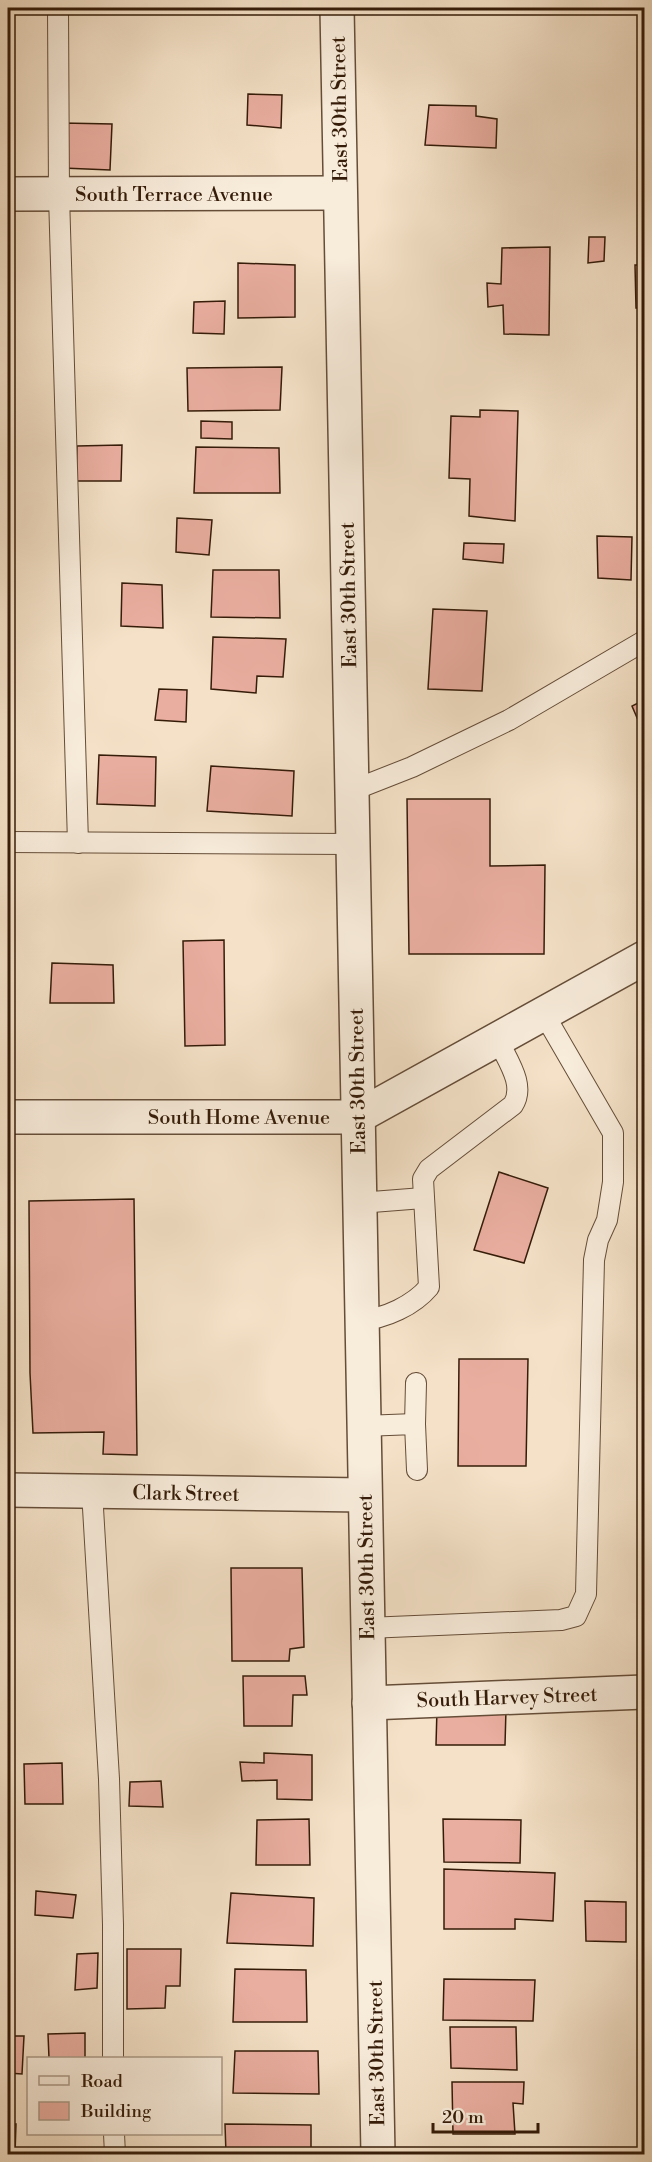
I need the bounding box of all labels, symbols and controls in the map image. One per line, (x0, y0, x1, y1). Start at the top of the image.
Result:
street label: East 30th Street (327, 36, 354, 182)
street label: South Terrace Avenue (75, 183, 273, 208)
street label: East 30th Street (336, 522, 363, 668)
street label: East 30th Street (345, 1008, 372, 1154)
street label: South Home Avenue (148, 1106, 330, 1131)
street label: Clark Street (132, 1481, 240, 1508)
street label: East 30th Street (354, 1494, 381, 1640)
street label: South Harvey Street (416, 1683, 598, 1714)
street label: East 30th Street (364, 1980, 391, 2126)
legend (27, 2057, 222, 2135)
text: Road (81, 2070, 124, 2093)
scale bar (433, 2096, 538, 2134)
text: Building (80, 2100, 152, 2123)
text: 20 m (442, 2106, 484, 2129)

